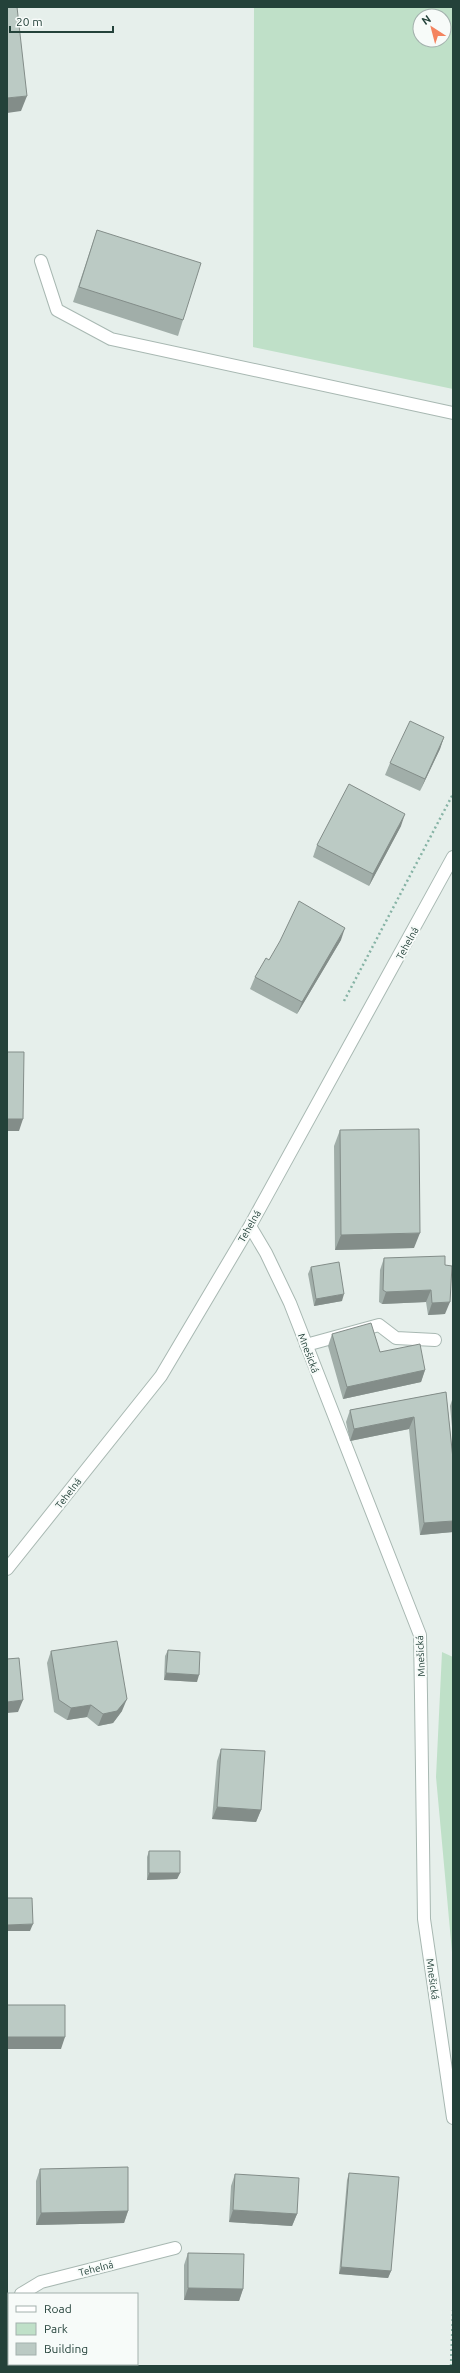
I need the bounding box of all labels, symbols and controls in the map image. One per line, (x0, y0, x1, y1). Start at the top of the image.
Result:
scale bar (10, 8, 113, 34)
north arrow (412, 8, 452, 48)
text: N (419, 13, 433, 27)
text: 20 m (16, 15, 43, 28)
street label: Tehelná (394, 925, 421, 961)
street label: Tehelná (236, 1208, 263, 1244)
street label: Mnešická (296, 1332, 321, 1375)
street label: Tehelná (53, 1476, 84, 1511)
street label: Mnešická (414, 1635, 427, 1677)
street label: Mnešická (424, 1958, 441, 2000)
street label: Tehelná (78, 2259, 115, 2278)
legend (8, 2293, 138, 2365)
text: Road (44, 2302, 72, 2315)
text: Park (44, 2322, 68, 2335)
text: Building (44, 2342, 88, 2355)

